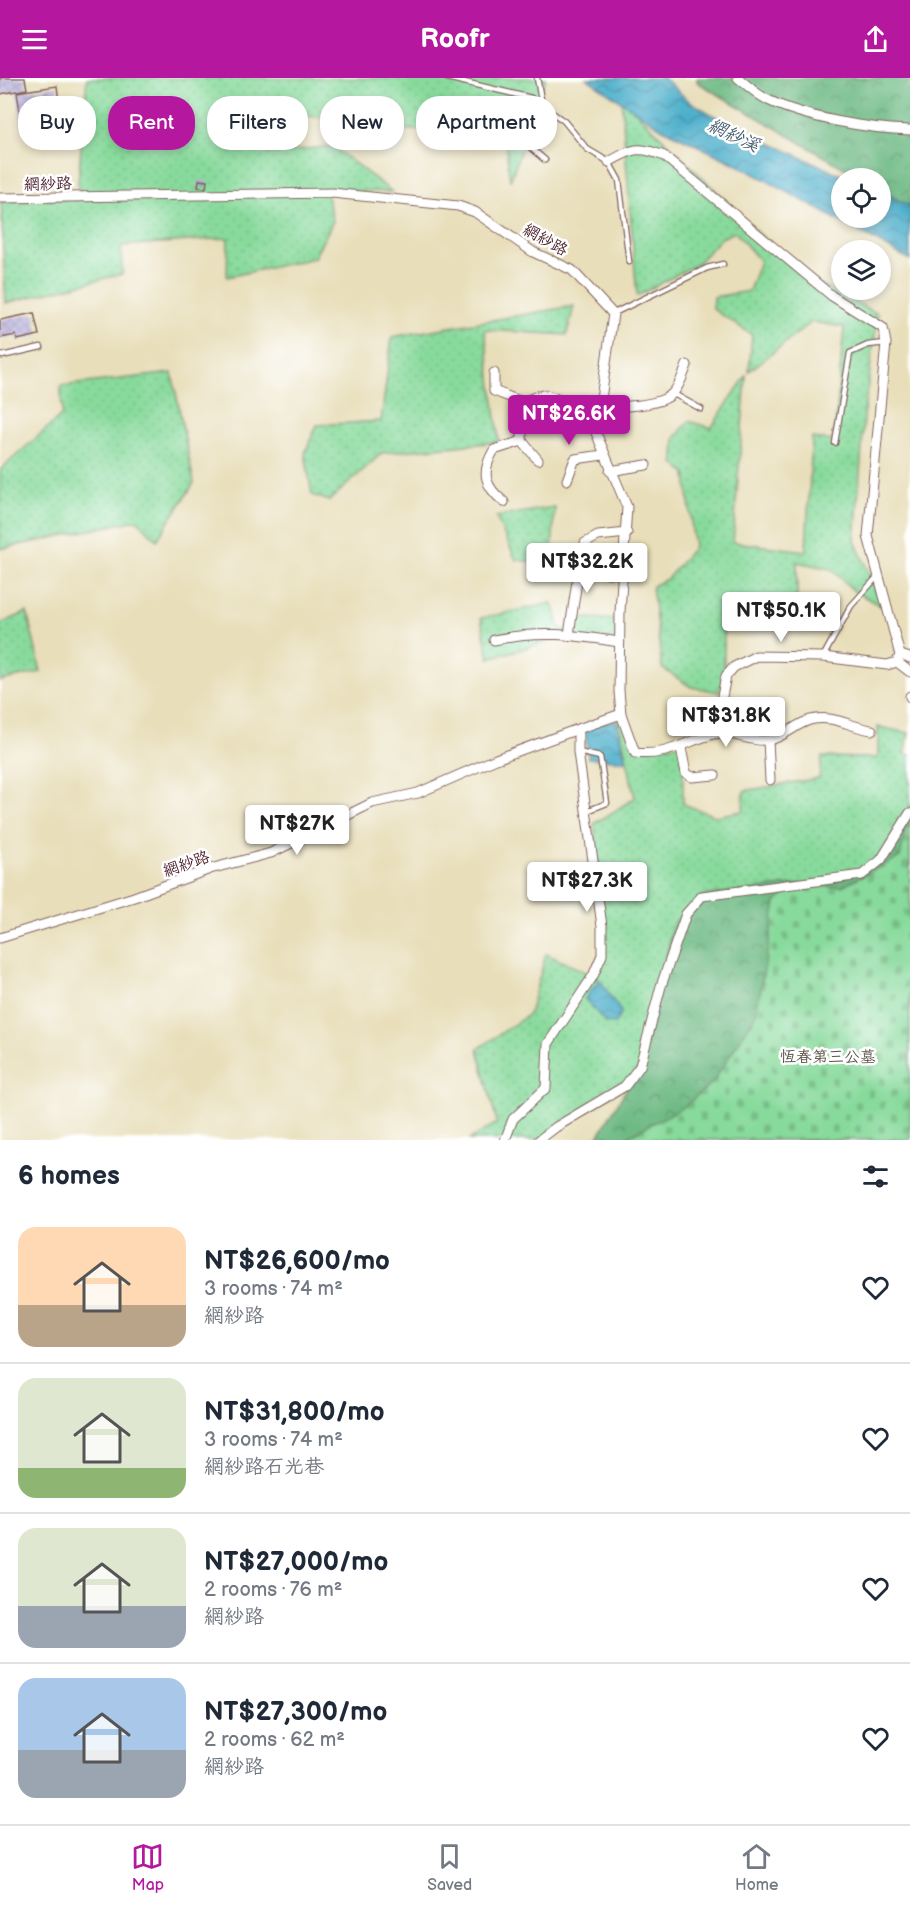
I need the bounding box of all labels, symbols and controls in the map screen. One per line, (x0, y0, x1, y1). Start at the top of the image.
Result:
icon: menu (18, 23, 51, 56)
text: Roofr (420, 23, 490, 55)
icon: share (859, 23, 892, 56)
chip: Buy (18, 96, 96, 150)
chip: Rent (108, 96, 195, 150)
chip: Filters (207, 96, 308, 150)
chip: New (320, 96, 404, 150)
chip: Apartment (416, 96, 557, 150)
water label: 網紗溪 (705, 115, 764, 157)
map controls (831, 168, 891, 300)
button: locate (831, 168, 891, 228)
street label: 網紗路 (24, 175, 72, 194)
street label: 網紗路 (520, 220, 571, 260)
button: layers (831, 240, 891, 300)
pin: NT$26.6K (507, 395, 631, 446)
text: NT$26.6K (522, 402, 616, 426)
pin: NT$32.2K (525, 543, 649, 594)
text: NT$32.2K (540, 550, 634, 574)
pin: NT$50.1K (719, 592, 843, 643)
text: NT$50.1K (736, 599, 826, 623)
pin: NT$31.8K (664, 697, 788, 748)
text: NT$31.8K (681, 704, 771, 728)
pin: NT$27K (248, 805, 346, 856)
text: NT$27K (259, 812, 335, 836)
street label: 網紗路 (161, 848, 212, 881)
pin: NT$27.3K (525, 862, 649, 913)
text: NT$27.3K (541, 869, 633, 893)
park label: 恆春第三公墓 (780, 1048, 876, 1067)
icon: filters (859, 1160, 892, 1193)
text: 6 homes (18, 1161, 120, 1192)
text: NT$26,600/mo (204, 1246, 390, 1277)
icon: home (66, 1251, 138, 1323)
icon: heart (859, 1271, 892, 1304)
text: 3 rooms · 74 m² (204, 1277, 343, 1301)
text: 網紗路 (204, 1304, 264, 1328)
text: NT$31,800/mo (204, 1397, 385, 1428)
icon: home (66, 1402, 138, 1474)
icon: heart (859, 1422, 892, 1455)
text: 3 rooms · 74 m² (204, 1428, 343, 1452)
text: 網紗路石光巷 (204, 1455, 324, 1479)
text: NT$27,000/mo (204, 1547, 388, 1578)
icon: home (66, 1552, 138, 1624)
icon: heart (859, 1572, 892, 1605)
text: 2 rooms · 76 m² (204, 1578, 342, 1602)
text: 網紗路 (204, 1605, 264, 1629)
text: NT$27,300/mo (204, 1697, 387, 1728)
icon: home (66, 1702, 138, 1774)
icon: heart (859, 1722, 892, 1755)
text: 2 rooms · 62 m² (204, 1728, 345, 1752)
text: 網紗路 (204, 1755, 264, 1779)
tab: Map (131, 1840, 164, 1895)
tab: Saved (427, 1840, 472, 1895)
tab: Home (735, 1840, 779, 1895)

